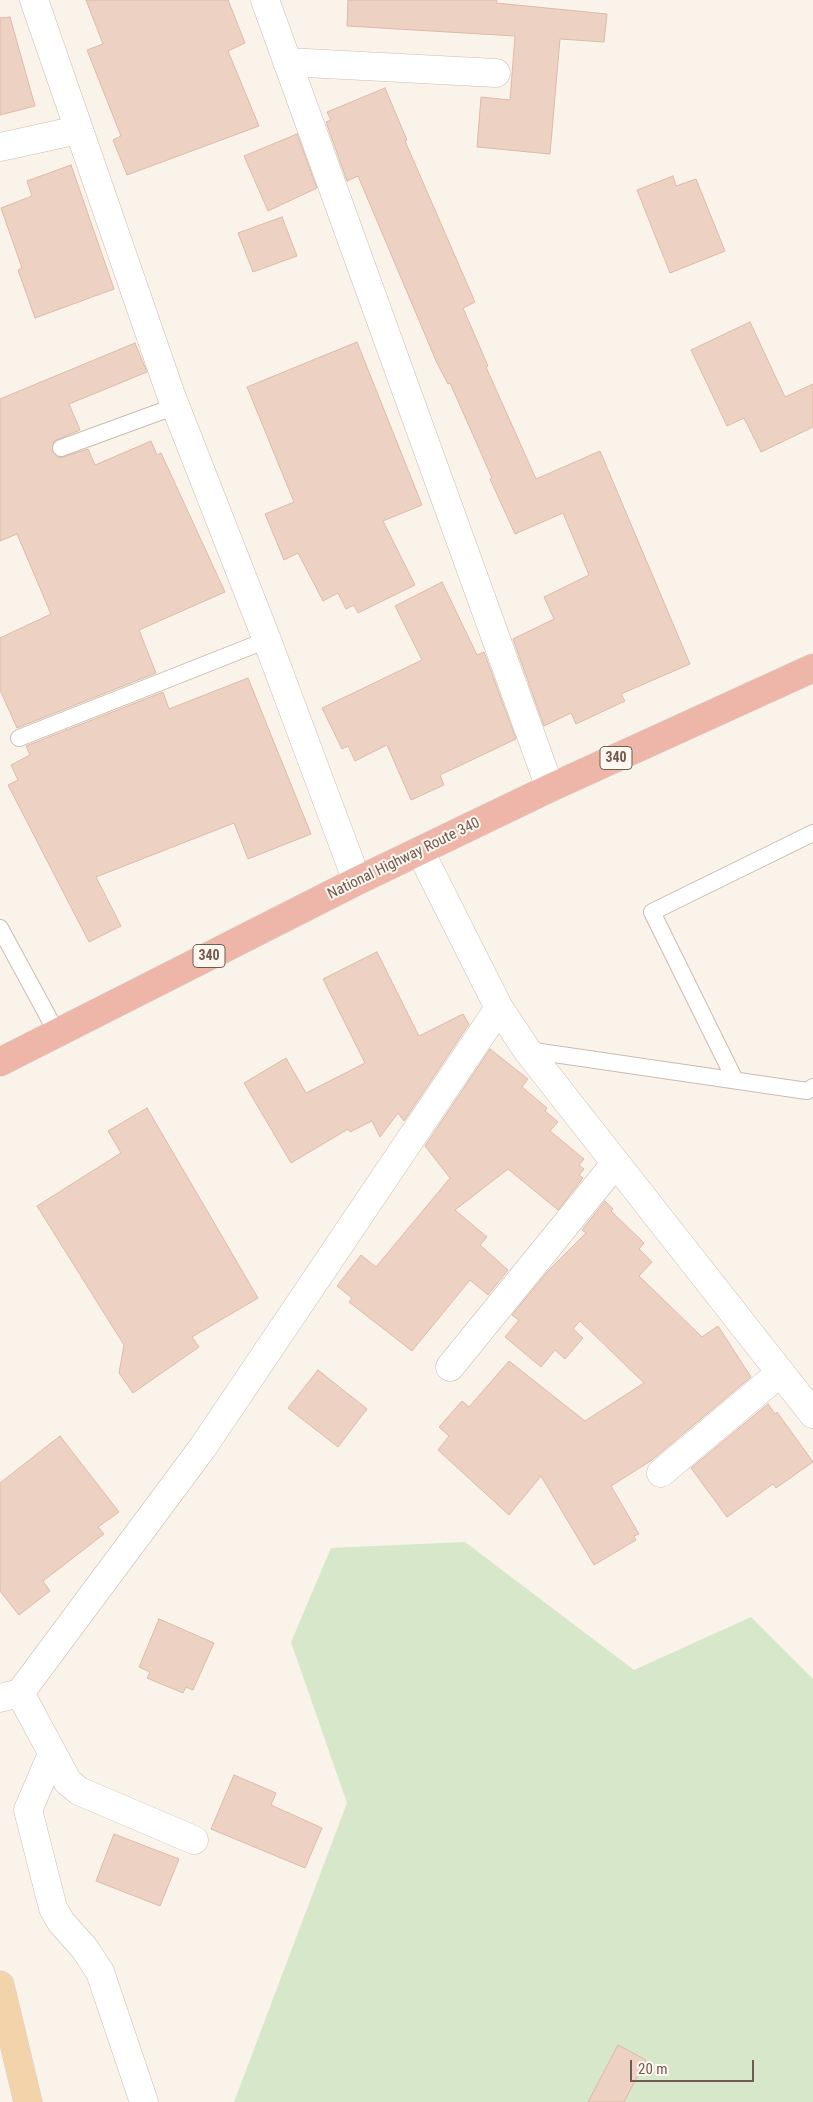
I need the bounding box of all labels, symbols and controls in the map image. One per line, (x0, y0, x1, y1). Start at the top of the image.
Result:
road number: 340 (600, 746, 632, 770)
street label: National Highway Route 340 (325, 814, 483, 904)
road number: 340 (193, 944, 225, 968)
scale bar (633, 2050, 757, 2082)
text: 20 m (638, 2060, 668, 2078)

